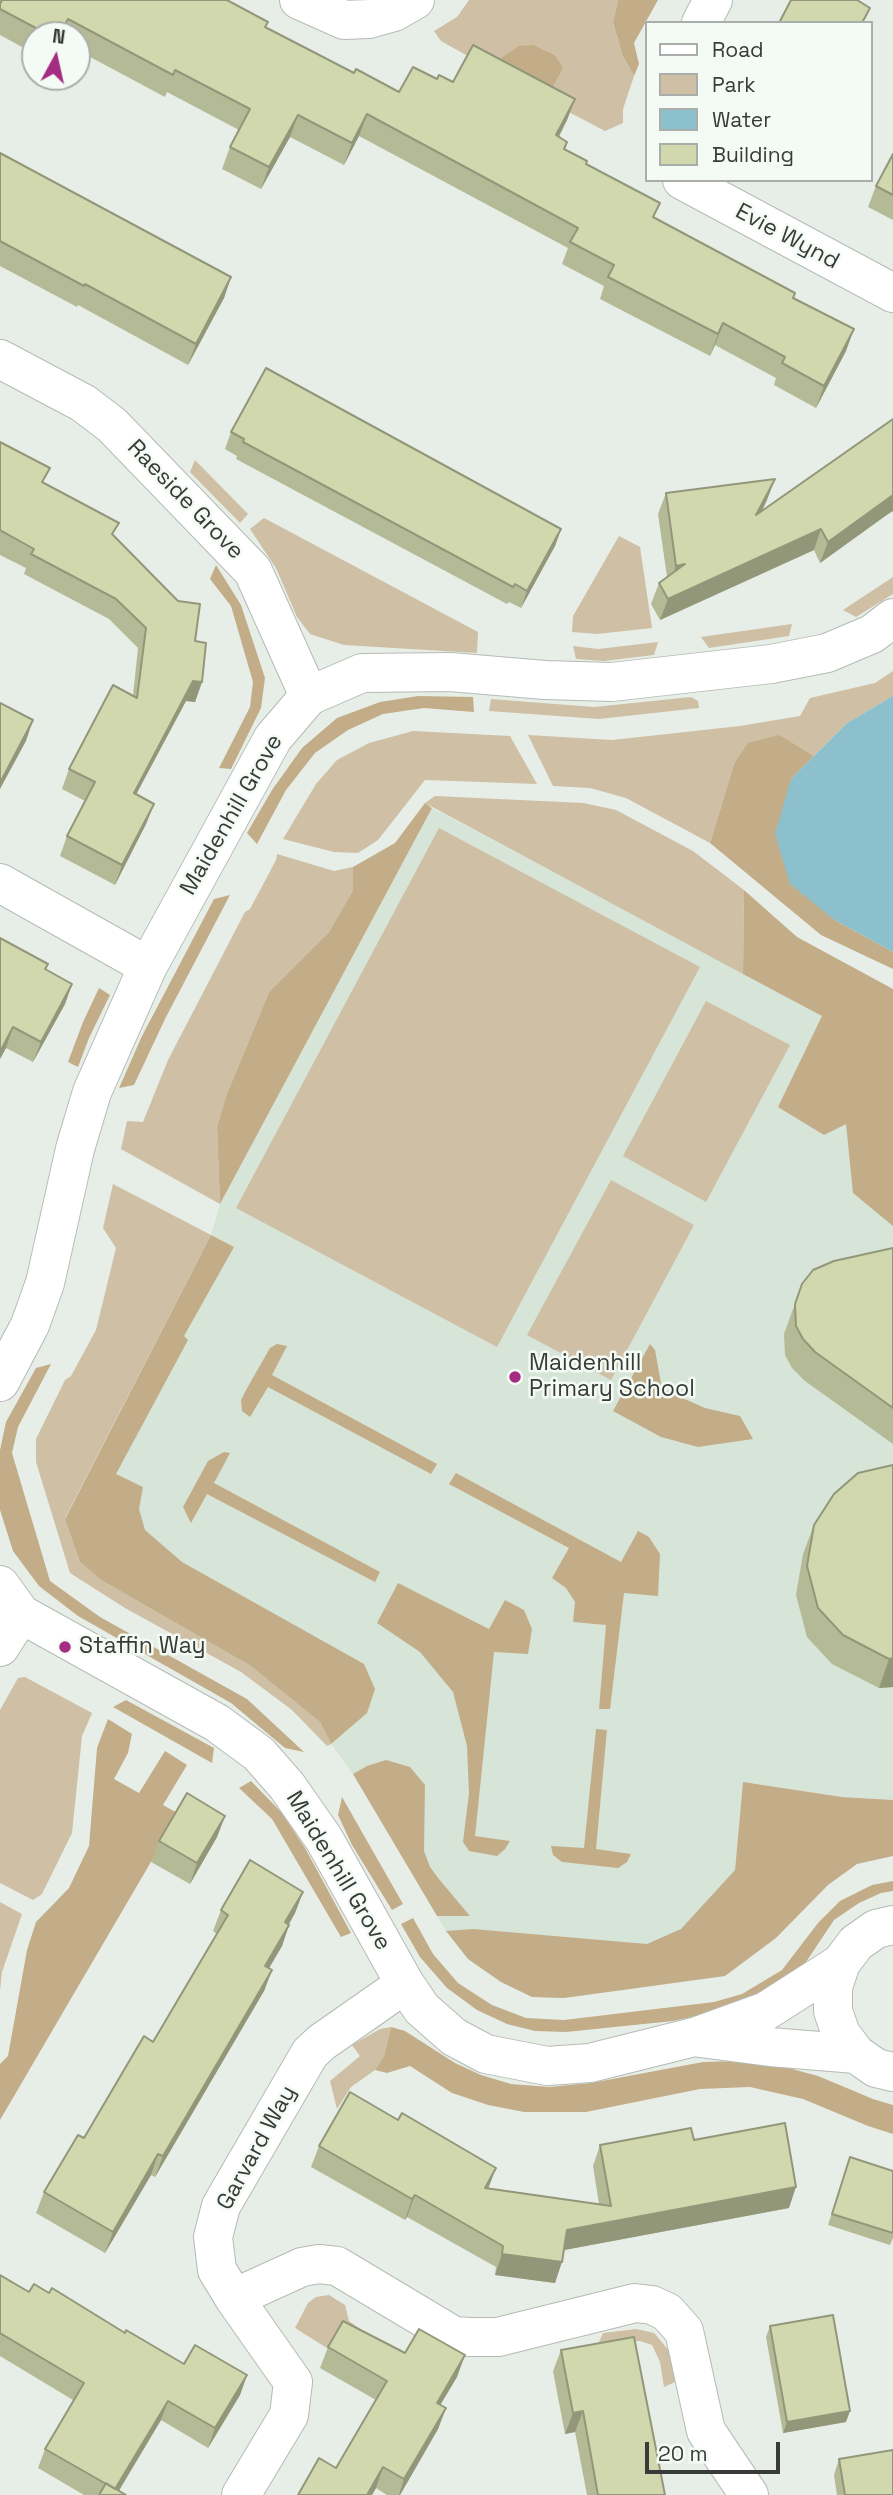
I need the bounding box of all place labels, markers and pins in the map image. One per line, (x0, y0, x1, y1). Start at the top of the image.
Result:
place label: Maidenhill Primary School (529, 1350, 695, 1404)
marker: Maidenhill Primary School (507, 1369, 523, 1385)
place label: Staffin Way (79, 1633, 206, 1661)
marker: Staffin Way (57, 1639, 73, 1655)

